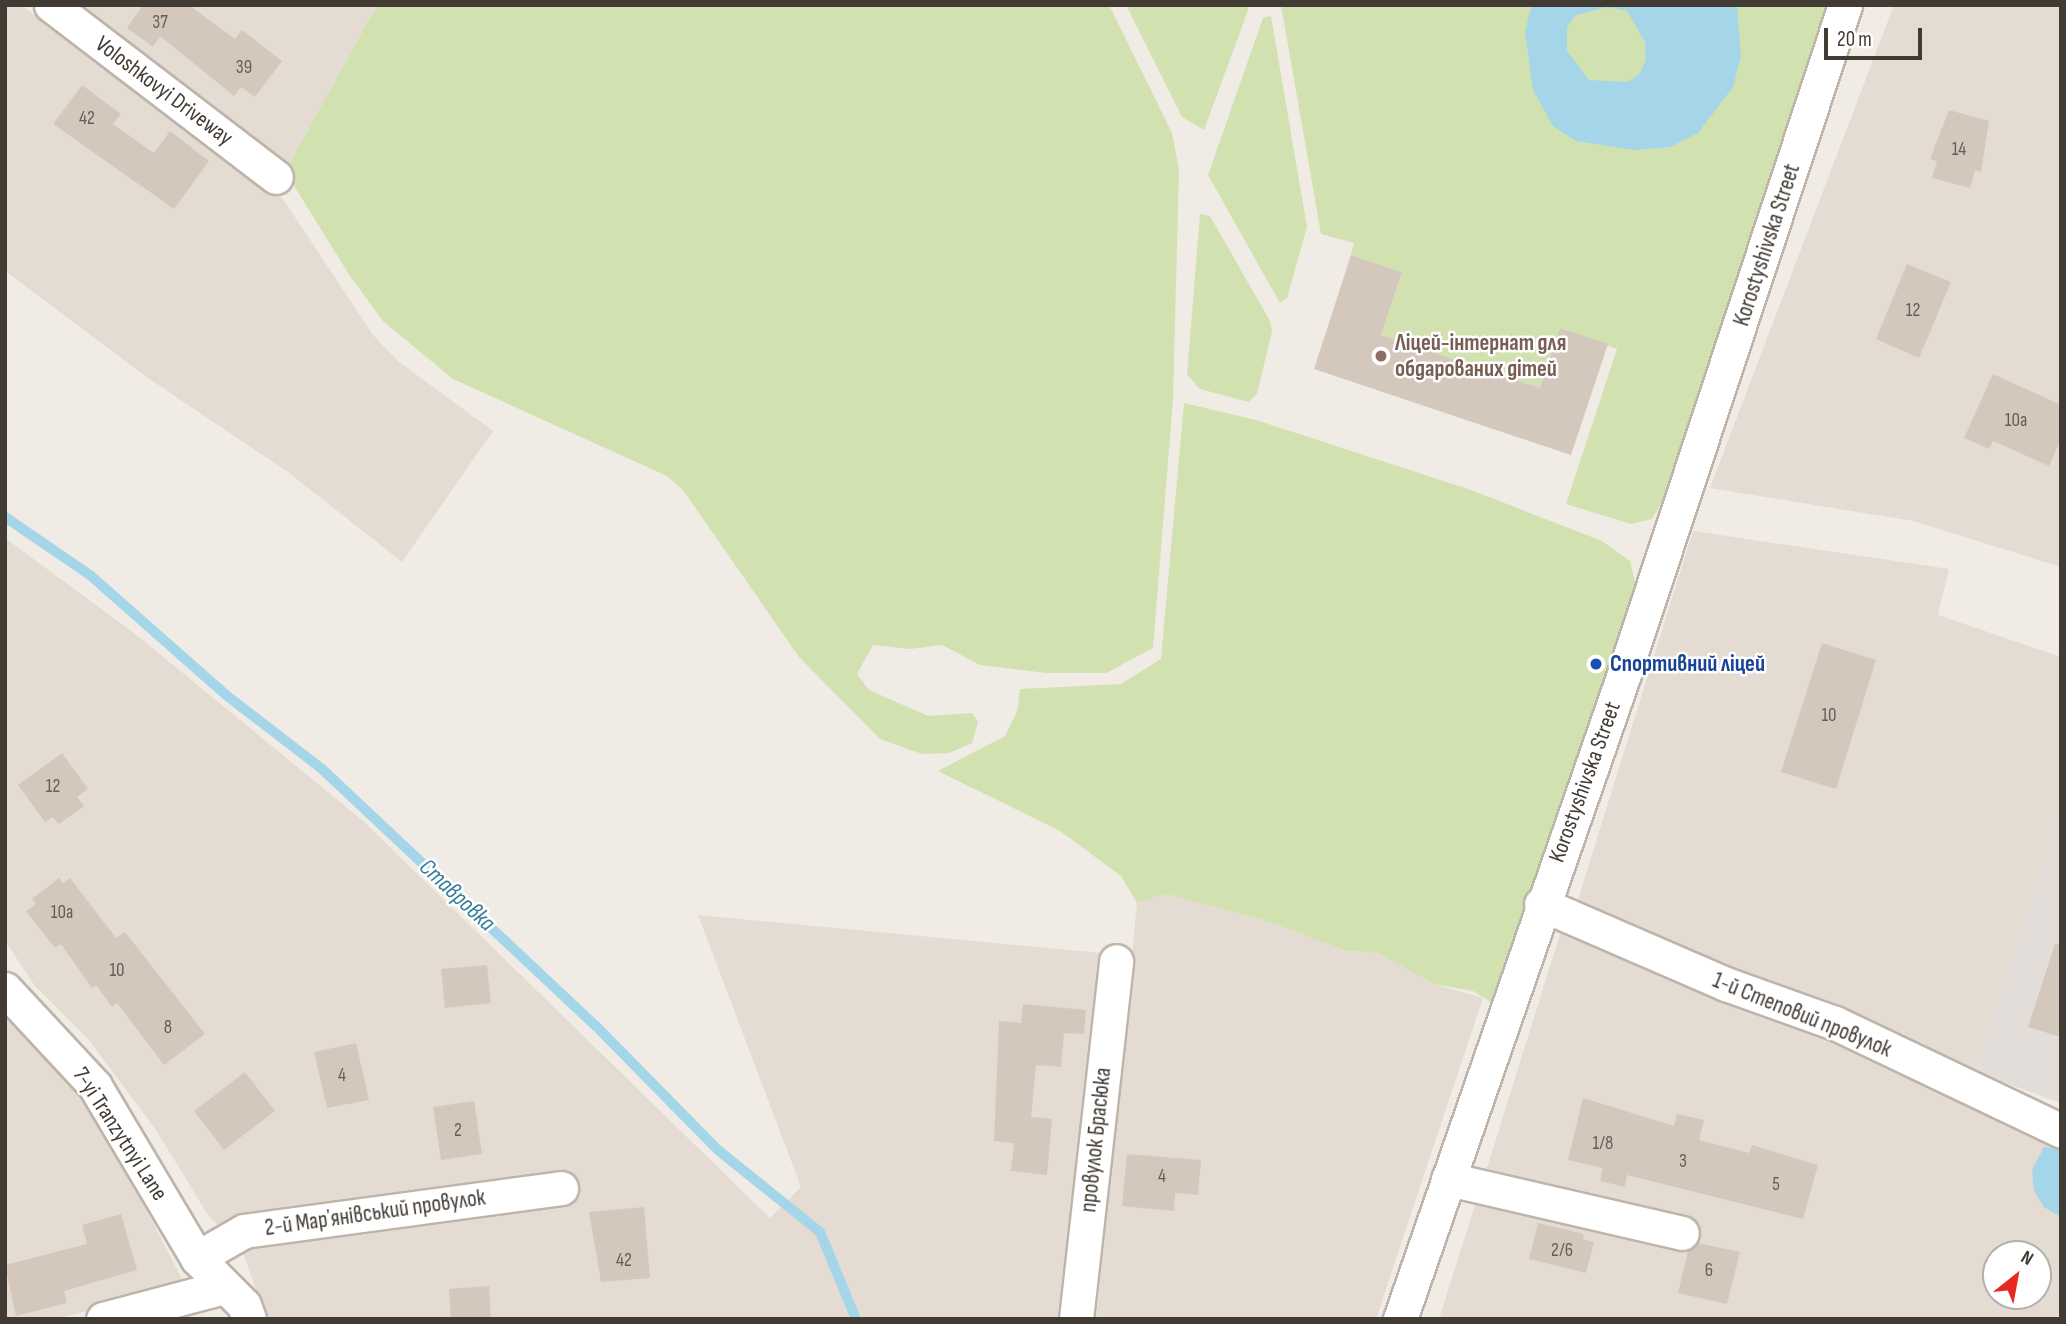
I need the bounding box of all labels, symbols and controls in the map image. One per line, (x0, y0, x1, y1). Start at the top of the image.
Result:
house number: 37 (152, 12, 168, 34)
scale bar (1828, 14, 1926, 58)
text: 20 m (1837, 27, 1872, 52)
street label: Voloshkovyi Driveway (90, 30, 238, 152)
house number: 39 (236, 57, 252, 79)
house number: 42 (79, 108, 95, 130)
house number: 14 (1952, 139, 1966, 161)
street label: Korostyshivska Street (1728, 160, 1806, 330)
house number: 12 (1906, 300, 1920, 322)
place label: Ліцей-інтернат для обдарованих дітей (1395, 329, 1566, 383)
marker: Ліцей-інтернат для обдарованих дітей (1373, 348, 1389, 364)
house number: 10а (2005, 410, 2027, 432)
place label: Спортивний ліцей (1610, 650, 1765, 678)
marker: Спортивний ліцей (1588, 656, 1604, 672)
street label: Korostyshivska Street (1543, 698, 1627, 866)
house number: 10 (1821, 705, 1837, 727)
house number: 12 (46, 776, 60, 798)
water label: Ставровка (413, 853, 501, 937)
house number: 10а (51, 902, 73, 924)
house number: 10 (109, 960, 125, 982)
street label: 1-й Степовий провулок (1709, 967, 1895, 1063)
house number: 8 (164, 1017, 172, 1039)
street label: 7-yi Tranzytnyi Lane (67, 1062, 173, 1206)
house number: 4 (338, 1065, 346, 1087)
street label: провулок Брасюка (1075, 1066, 1117, 1214)
house number: 2 (454, 1120, 462, 1142)
house number: 1/8 (1593, 1133, 1613, 1155)
house number: 3 (1679, 1151, 1687, 1173)
house number: 4 (1158, 1166, 1166, 1188)
house number: 5 (1772, 1174, 1780, 1196)
street label: 2-й Марʼянівський провулок (263, 1184, 487, 1242)
house number: 2/6 (1551, 1240, 1573, 1262)
north arrow (1982, 1240, 2052, 1310)
text: N (2017, 1246, 2037, 1271)
house number: 42 (616, 1250, 632, 1272)
house number: 6 (1705, 1260, 1713, 1282)

